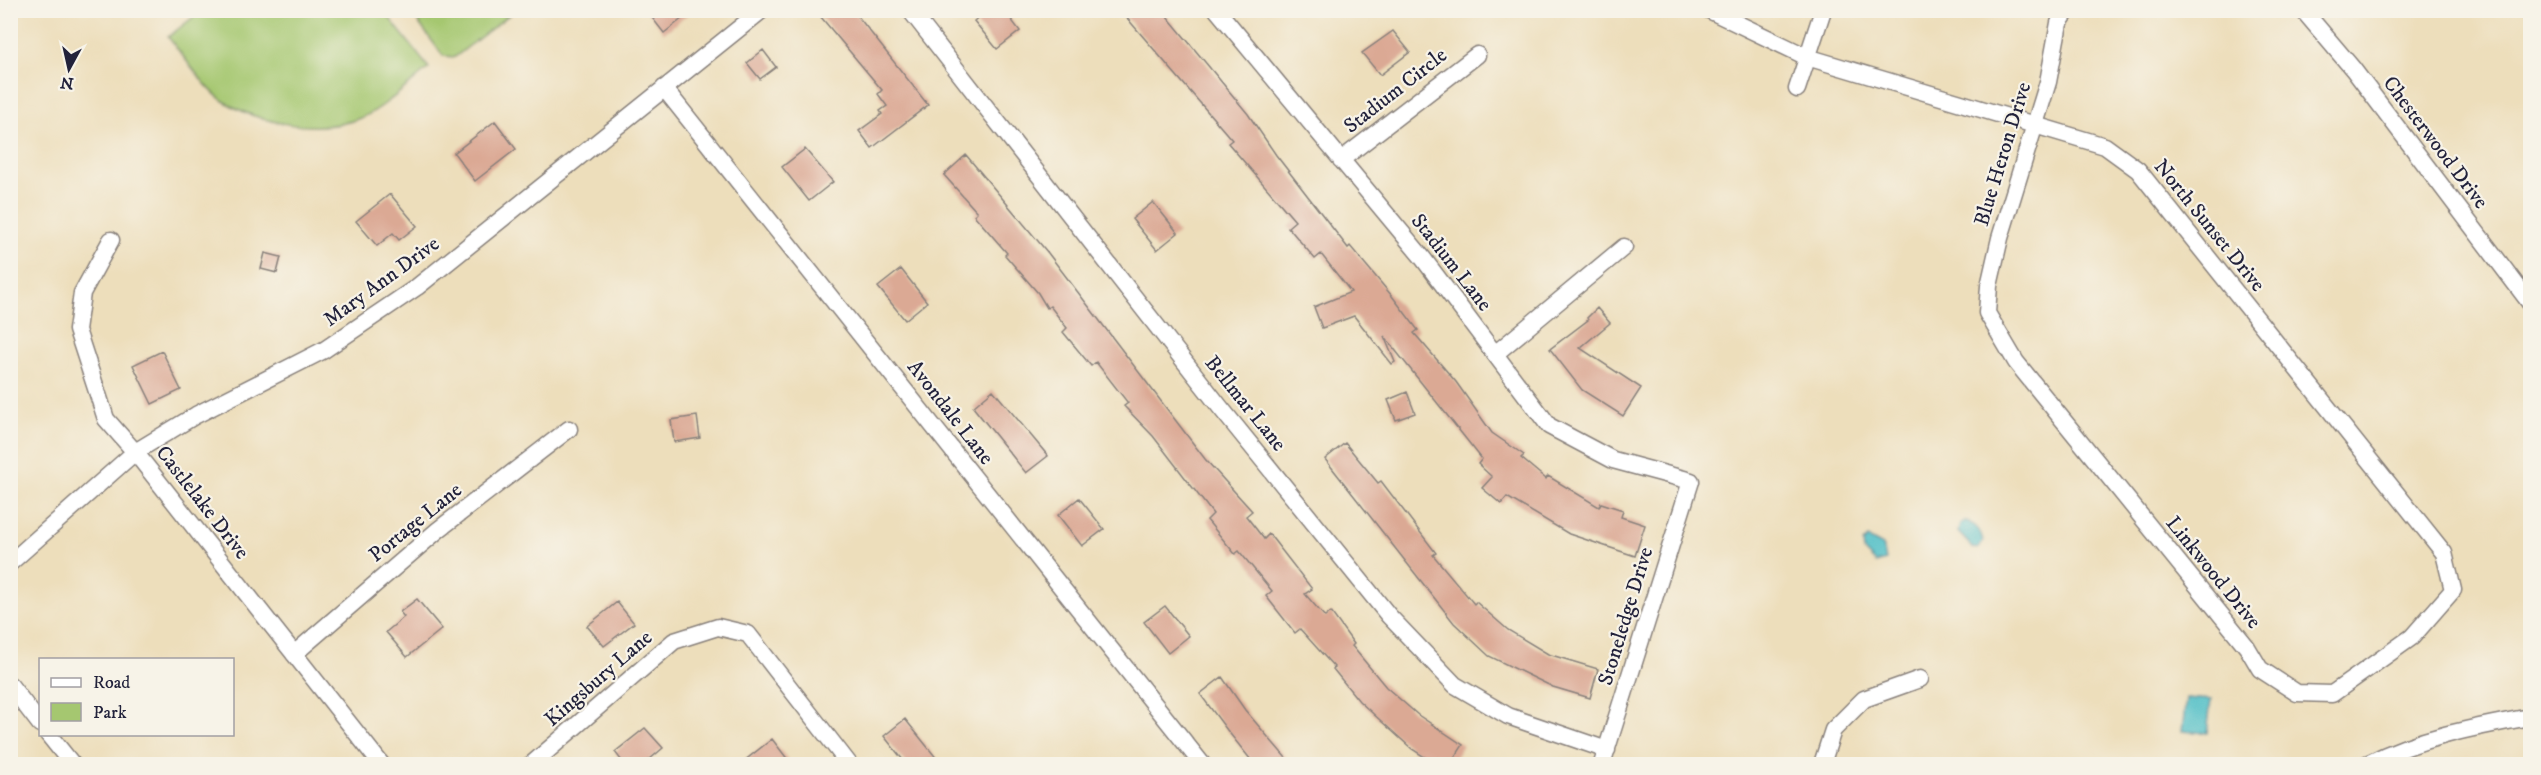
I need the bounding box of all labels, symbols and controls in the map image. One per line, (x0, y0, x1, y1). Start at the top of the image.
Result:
north arrow (39, 39, 99, 99)
street label: Stadium Circle (1339, 42, 1453, 139)
street label: Chesterwood Drive (2377, 71, 2494, 214)
text: N (59, 72, 75, 94)
street label: Blue Heron Drive (1969, 79, 2037, 229)
street label: North Sunset Drive (2148, 154, 2271, 297)
street label: Stadium Lane (1405, 209, 1498, 317)
street label: Mary Ann Drive (319, 231, 445, 333)
street label: Bellmar Lane (1199, 351, 1292, 457)
street label: Avondale Lane (901, 355, 999, 470)
street label: Castlelake Drive (150, 441, 255, 565)
street label: Portage Lane (364, 477, 468, 568)
street label: Linkwood Drive (2160, 511, 2267, 634)
street label: Stoneledge Drive (1593, 544, 1659, 689)
street label: Kingsbury Lane (539, 625, 658, 733)
legend (39, 658, 234, 736)
text: Road (93, 672, 130, 694)
text: Park (93, 702, 127, 724)

